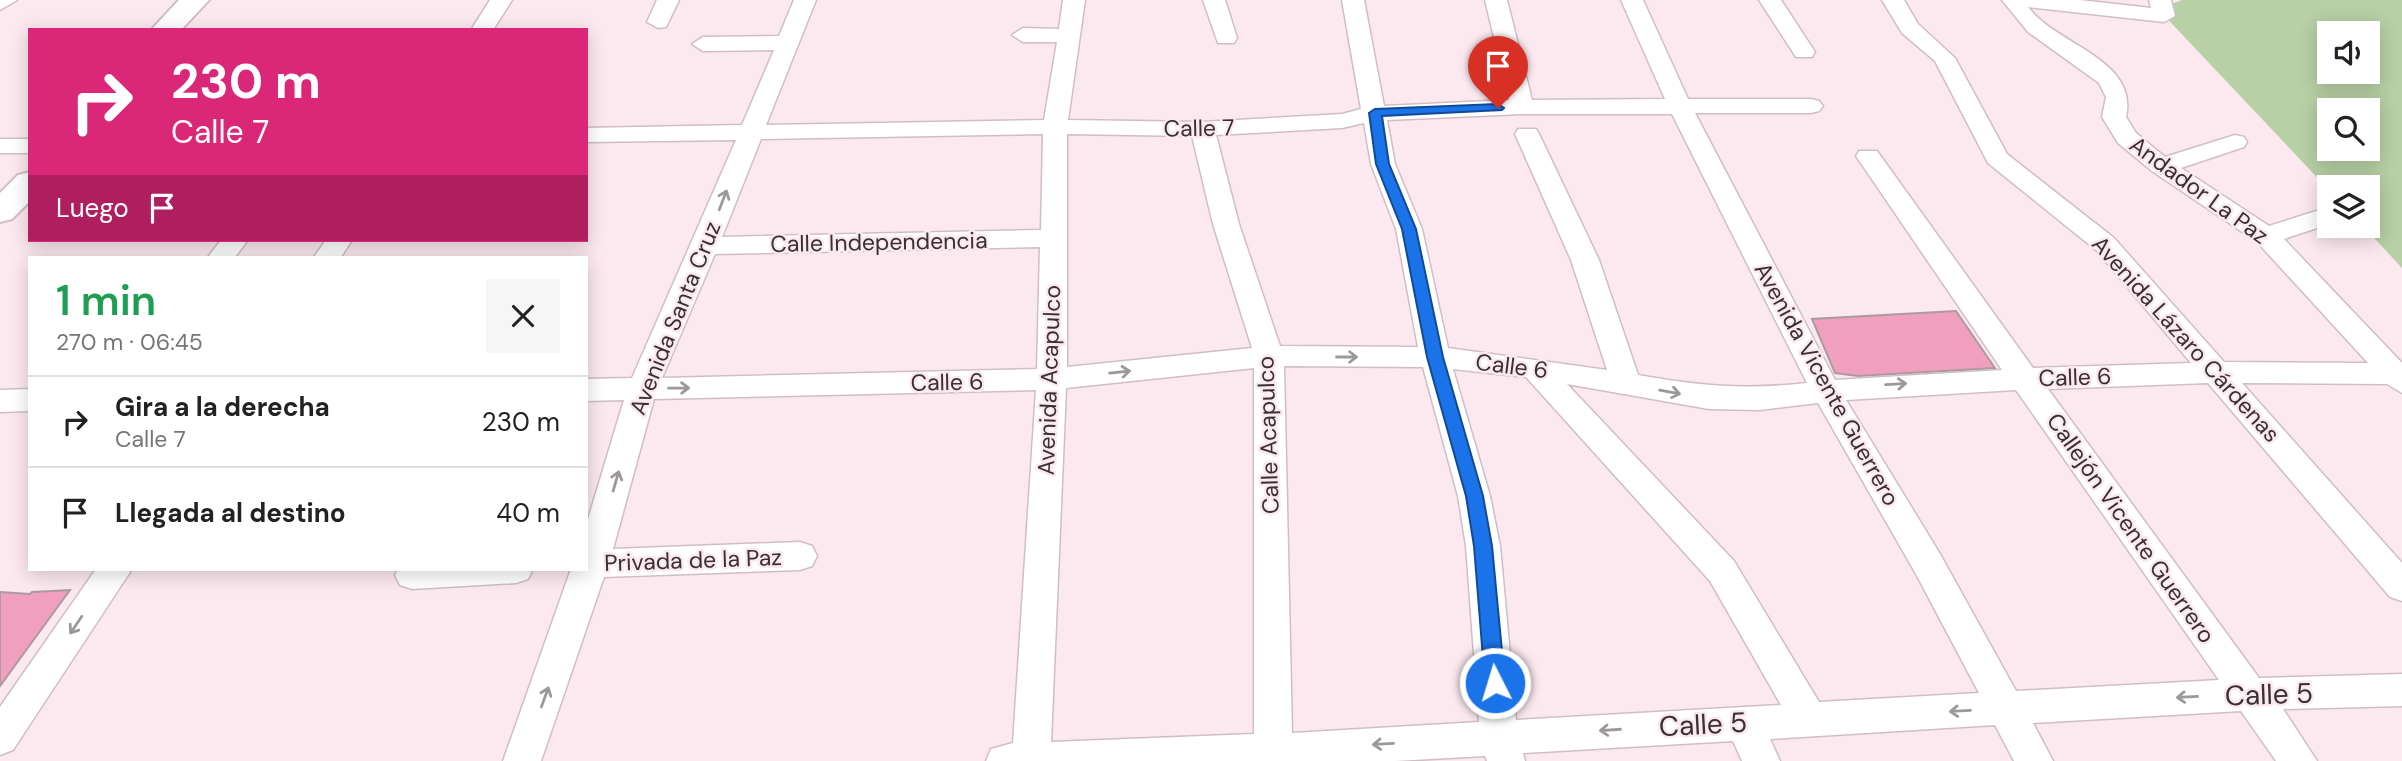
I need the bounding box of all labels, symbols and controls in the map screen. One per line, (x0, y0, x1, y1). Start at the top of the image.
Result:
map controls (2317, 21, 2380, 238)
button: sound (2317, 21, 2380, 84)
pin (1468, 36, 1528, 108)
icon: arrive (1479, 47, 1517, 85)
text: 230 m (171, 49, 321, 113)
icon: right (56, 56, 147, 147)
button: search (2317, 98, 2380, 161)
text: Calle 7 (171, 111, 269, 153)
street label: Calle 7 (1163, 112, 1235, 144)
street label: Andador La Paz (2124, 129, 2274, 251)
button: layers (2317, 175, 2380, 238)
icon: arrive (143, 189, 181, 227)
one-way arrow (718, 190, 731, 211)
text: Luego (56, 191, 129, 225)
street label: Avenida Santa Cruz (623, 217, 727, 419)
street label: Calle Independencia (770, 225, 988, 259)
street label: Avenida Lázaro Cárdenas (2085, 229, 2287, 449)
street label: Avenida Vicente Guerrero (1748, 257, 1906, 511)
text: 1 min (56, 273, 156, 328)
button: close (486, 279, 560, 353)
street label: Avenida Acapulco (1031, 284, 1067, 476)
text: 270 m · 06:45 (56, 327, 203, 357)
street label: Calle 6 (1474, 347, 1550, 385)
one-way arrow (1335, 350, 1358, 364)
street label: Calle Acapulco (1250, 355, 1286, 515)
street label: Calle 6 (2038, 361, 2112, 393)
one-way arrow (1108, 365, 1131, 378)
street label: Calle 6 (910, 366, 984, 398)
one-way arrow (1884, 378, 1907, 391)
one-way arrow (667, 381, 690, 395)
one-way arrow (1658, 386, 1681, 399)
text: Gira a la derecha (115, 390, 330, 424)
icon: right (56, 403, 94, 441)
text: 230 m (482, 405, 560, 439)
street label: Callejón Vicente Guerrero (2040, 407, 2222, 649)
text: Calle 7 (115, 424, 186, 454)
one-way arrow (610, 470, 623, 493)
icon: arrive (56, 494, 94, 532)
text: Llegada al destino (115, 496, 346, 530)
text: 40 m (496, 496, 560, 530)
street label: Privada de la Paz (604, 542, 782, 578)
one-way arrow (69, 615, 84, 634)
position arrow (1458, 646, 1532, 720)
street label: Calle 5 (2224, 674, 2314, 715)
one-way arrow (540, 686, 552, 708)
one-way arrow (2176, 691, 2199, 704)
street label: Calle 5 (1658, 704, 1748, 745)
one-way arrow (1949, 704, 1972, 717)
one-way arrow (1600, 724, 1622, 737)
one-way arrow (1372, 738, 1395, 751)

